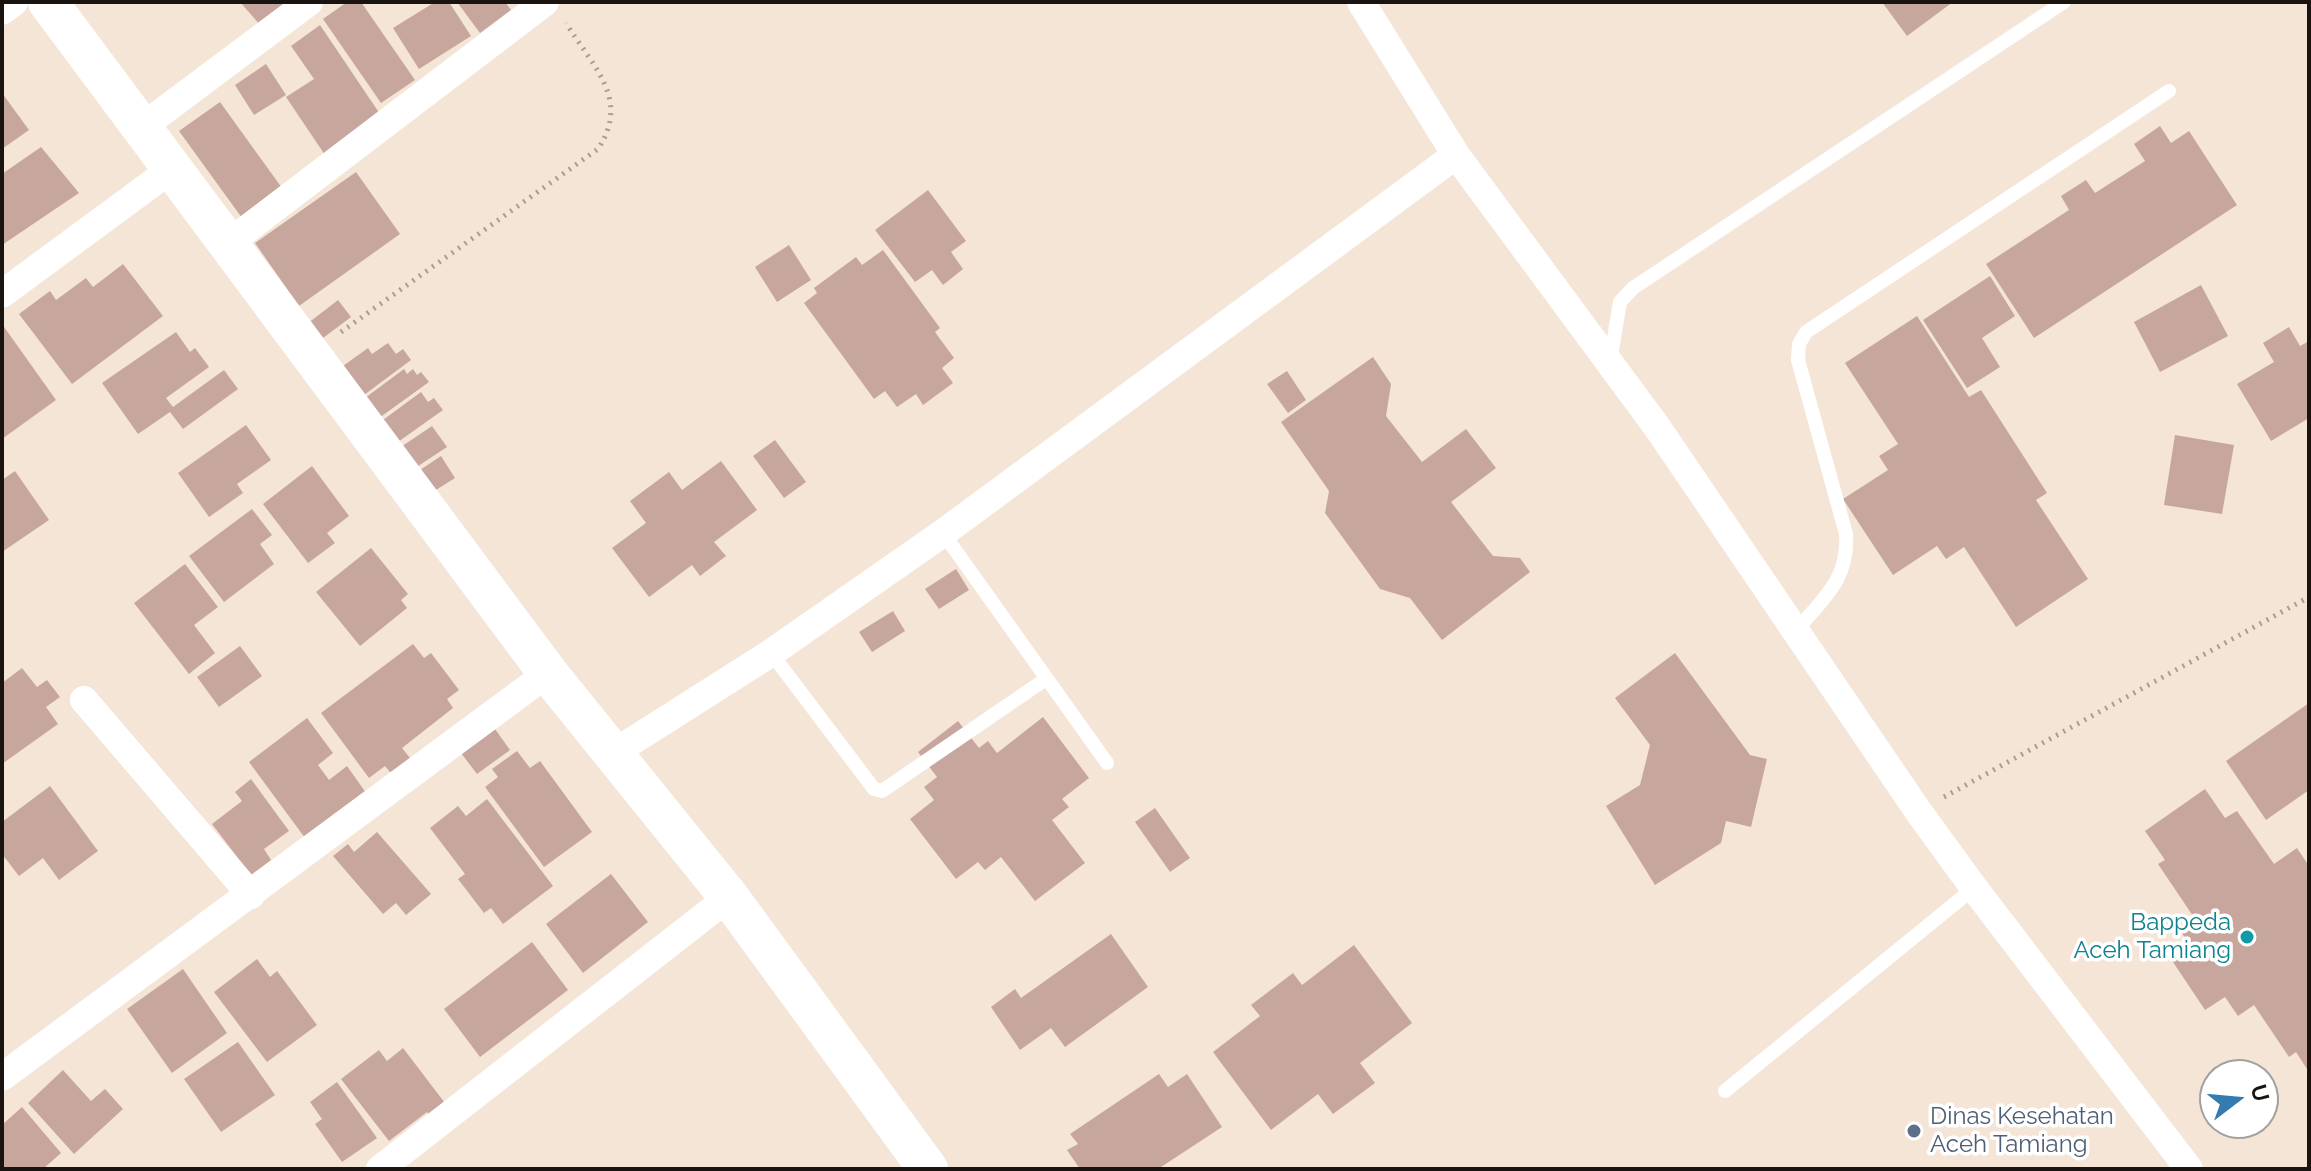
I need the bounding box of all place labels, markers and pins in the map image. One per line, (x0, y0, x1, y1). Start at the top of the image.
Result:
place label: Bappeda Aceh Tamiang (2073, 909, 2231, 965)
marker: Bappeda Aceh Tamiang (2238, 928, 2256, 946)
place label: Dinas Kesehatan Aceh Tamiang (1930, 1103, 2114, 1159)
marker: Dinas Kesehatan Aceh Tamiang (1905, 1122, 1923, 1140)

